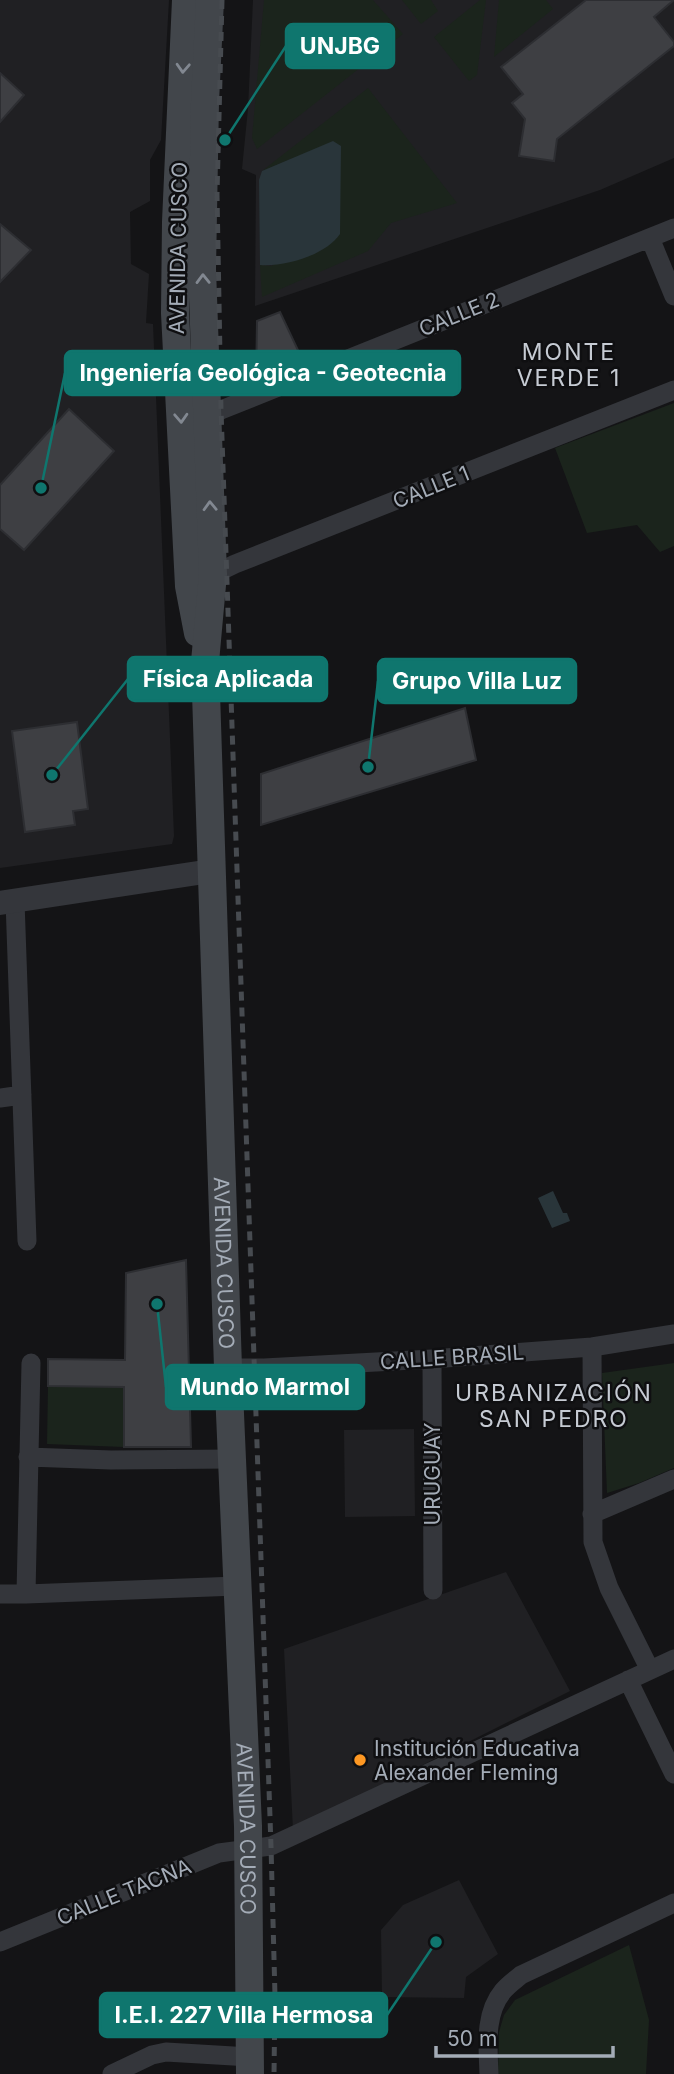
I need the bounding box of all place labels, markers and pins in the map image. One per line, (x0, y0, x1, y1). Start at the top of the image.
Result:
callout: UNJBG (286, 24, 394, 68)
callout: Ingeniería Geológica - Geotecnia (65, 351, 460, 395)
callout: Física Aplicada (128, 657, 327, 701)
callout: Grupo Villa Luz (378, 659, 576, 703)
callout: Mundo Marmol (166, 1365, 364, 1409)
place label: Institución Educativa Alexander Fleming (374, 1736, 580, 1785)
marker: Institución Educativa Alexander Fleming (352, 1752, 368, 1768)
callout: I.E.I. 227 Villa Hermosa (100, 1993, 387, 2037)

